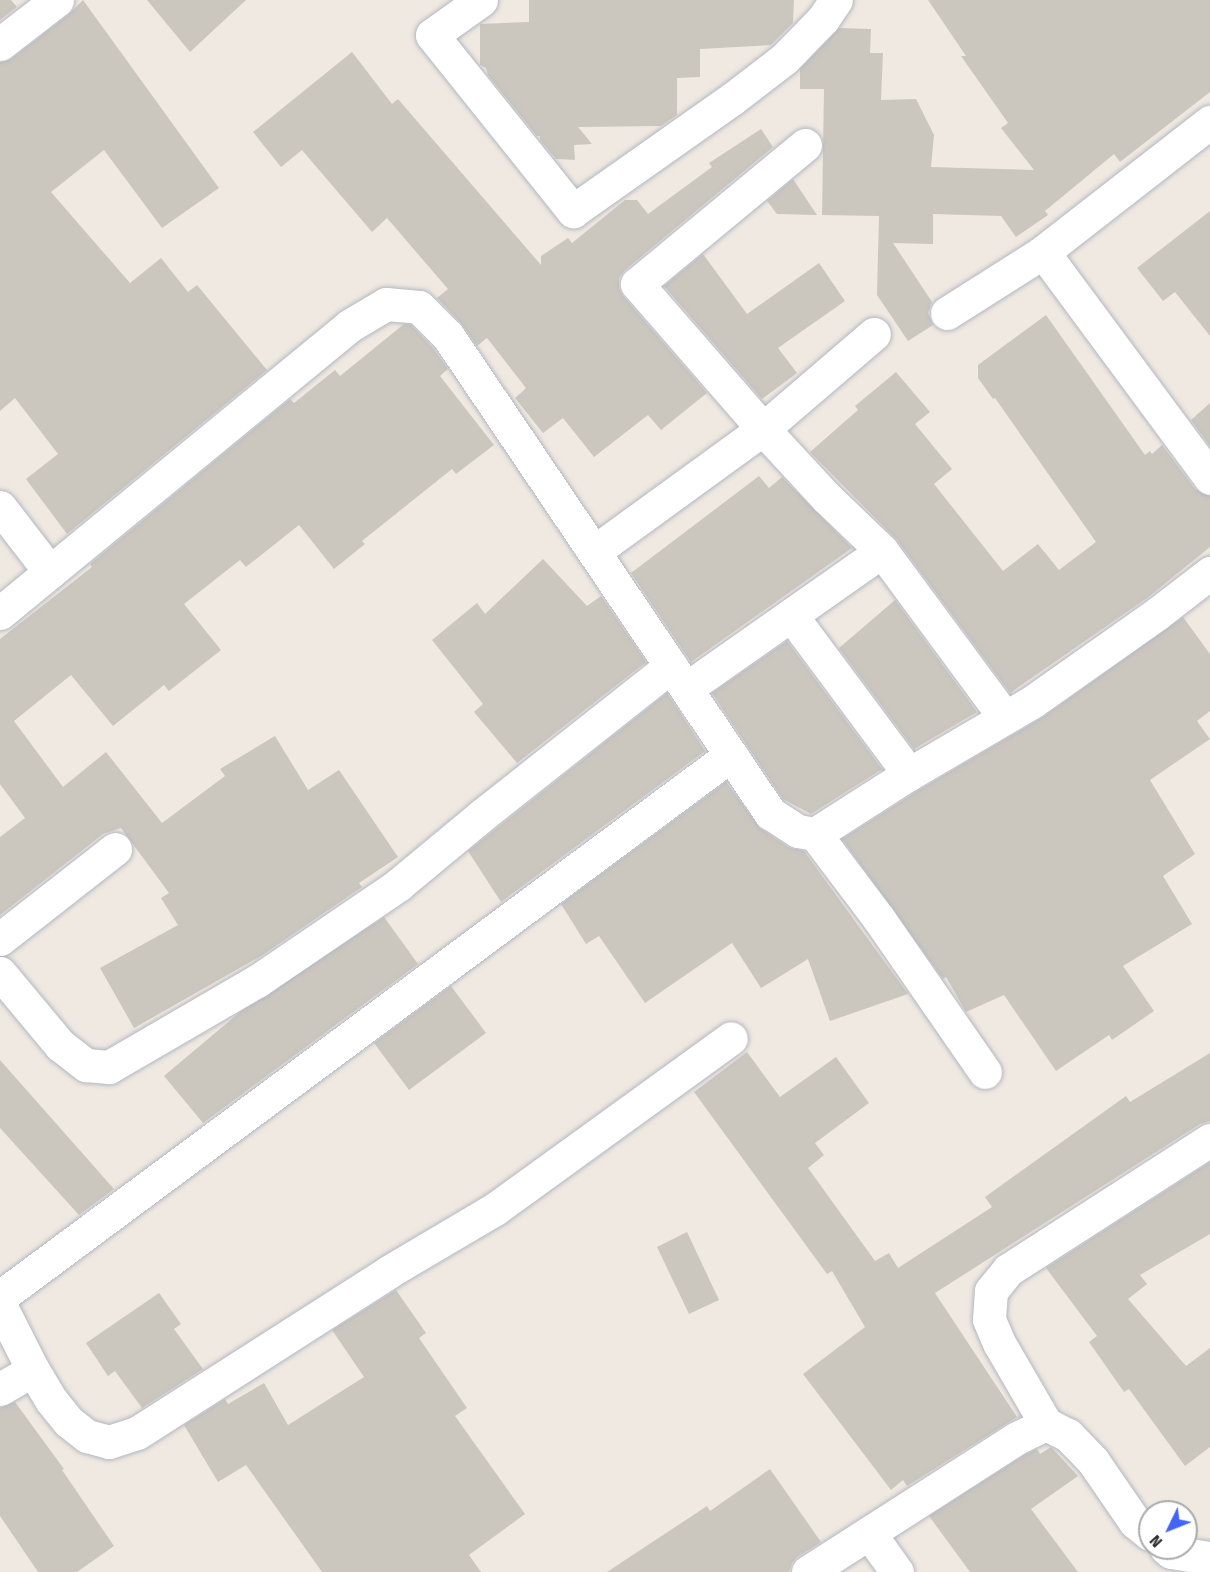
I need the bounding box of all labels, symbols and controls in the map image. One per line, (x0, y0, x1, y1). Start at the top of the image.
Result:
north arrow (1138, 1500, 1198, 1560)
text: N (1146, 1531, 1166, 1551)

